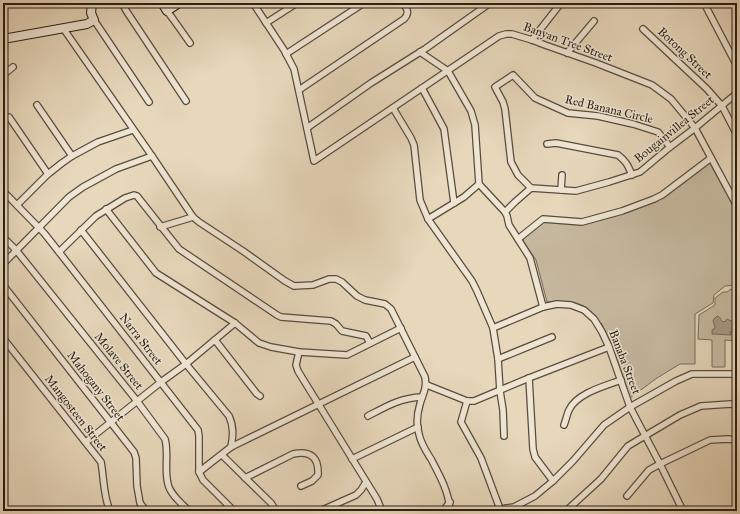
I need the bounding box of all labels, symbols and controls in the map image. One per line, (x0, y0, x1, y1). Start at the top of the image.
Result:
street label: Banyan Tree Street (522, 19, 615, 65)
street label: Botong Street (654, 24, 716, 83)
street label: Red Banana Circle (564, 92, 654, 126)
street label: Bougainvillea Street (631, 92, 718, 166)
street label: Narra Street (117, 310, 166, 368)
street label: Banaba Street (606, 328, 644, 397)
street label: Molave Street (92, 330, 147, 393)
street label: Mahogany Street (63, 348, 128, 425)
street label: Mangosteen Street (41, 372, 111, 455)

